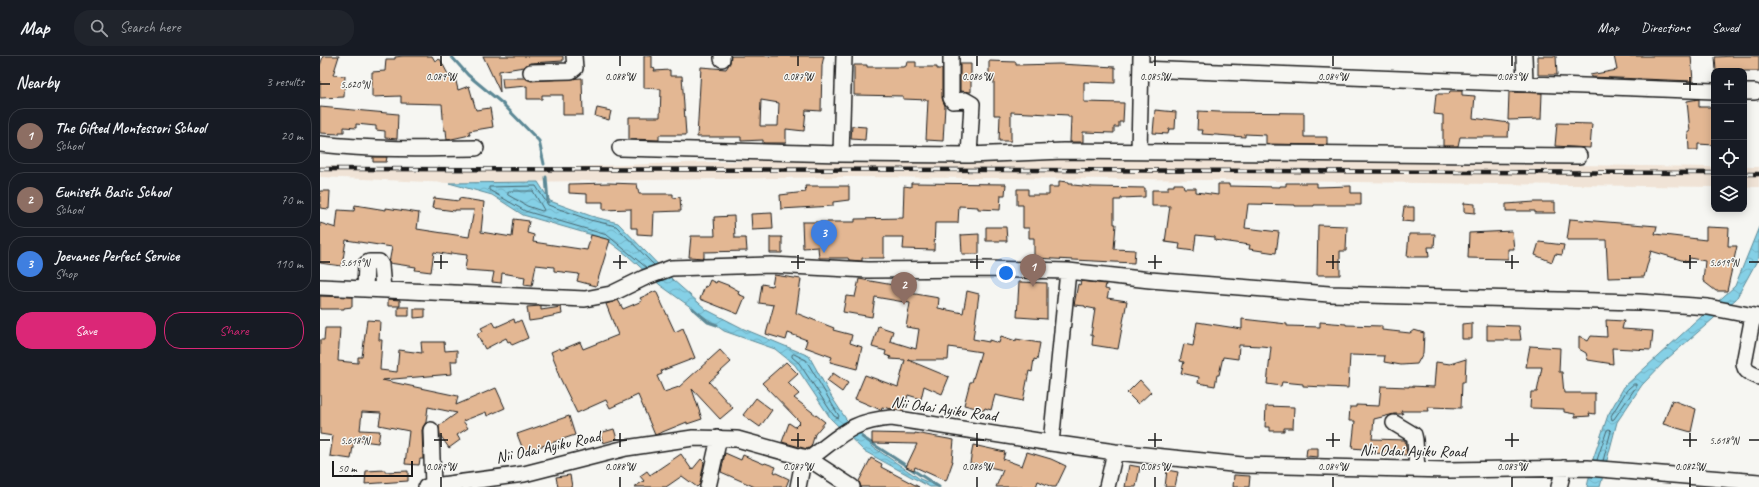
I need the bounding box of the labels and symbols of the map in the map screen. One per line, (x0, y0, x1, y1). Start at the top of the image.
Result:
text: 0.089°W (426, 70, 458, 83)
text: 0.088°W (605, 70, 637, 83)
text: 0.087°W (783, 70, 815, 83)
text: 0.086°W (962, 70, 994, 83)
text: 0.085°W (1140, 70, 1172, 83)
text: 0.084°W (1318, 70, 1350, 83)
text: 0.083°W (1497, 70, 1529, 83)
text: 5.620°N (341, 78, 371, 91)
pin: 3 (811, 220, 837, 253)
pin: 1 (1020, 254, 1046, 287)
text: 5.619°N (341, 256, 371, 269)
text: 5.619°N (1710, 256, 1740, 269)
your location (996, 263, 1016, 283)
pin: 2 (891, 272, 917, 305)
street label: Nii Odai Ayiku Road (890, 392, 1001, 427)
street label: Nii Odai Ayiku Road (494, 426, 605, 468)
text: 5.618°N (341, 434, 371, 447)
text: 5.618°N (1710, 434, 1740, 447)
street label: Nii Odai Ayiku Road (1360, 440, 1469, 462)
scale bar (332, 459, 413, 478)
text: 0.089°W (426, 460, 458, 473)
text: 0.088°W (605, 460, 637, 473)
text: 0.087°W (783, 460, 815, 473)
text: 0.086°W (962, 460, 994, 473)
text: 0.085°W (1140, 460, 1172, 473)
text: 0.084°W (1318, 460, 1350, 473)
text: 0.083°W (1497, 460, 1529, 473)
text: 0.082°W (1675, 460, 1707, 473)

